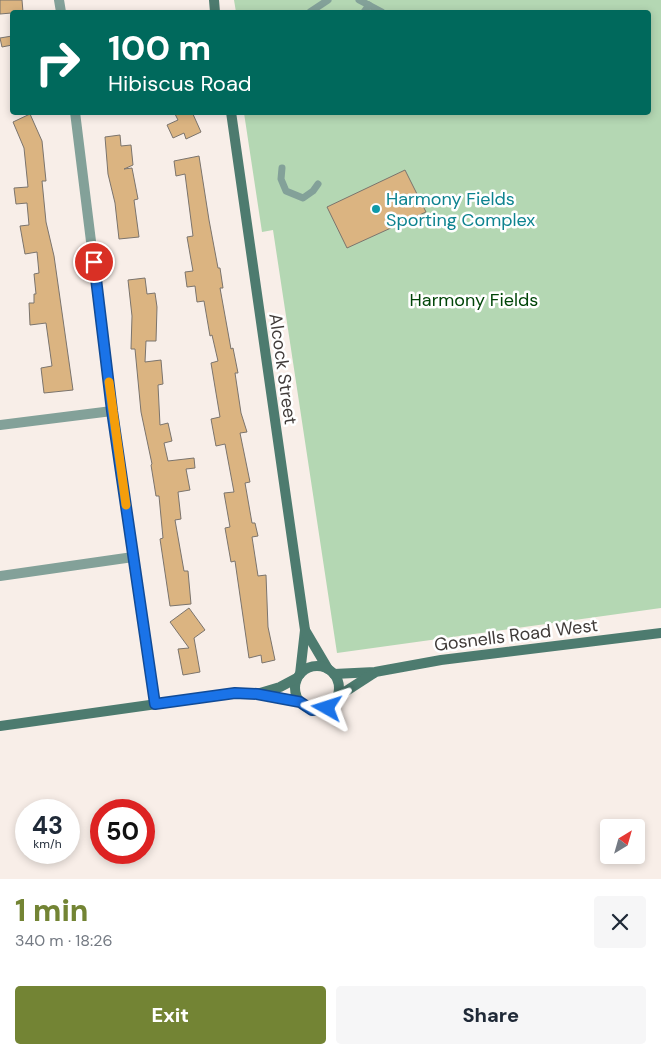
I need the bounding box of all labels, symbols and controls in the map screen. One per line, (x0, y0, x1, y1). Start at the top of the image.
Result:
text: 100 m (108, 25, 211, 71)
icon: right (25, 30, 90, 95)
text: Hibiscus Road (108, 69, 252, 98)
place label: Harmony Fields Sporting Complex (386, 187, 535, 232)
marker: Harmony Fields Sporting Complex (370, 203, 382, 215)
pin (73, 241, 115, 283)
icon: arrive (80, 248, 108, 276)
park label: Harmony Fields (410, 288, 538, 312)
street label: Alcock Street (263, 312, 303, 426)
street label: Gosnells Road West (433, 613, 599, 657)
position arrow (300, 681, 352, 733)
speed limit sign: 50 (90, 799, 155, 864)
text: 43 (32, 809, 63, 842)
north arrow (600, 819, 645, 864)
map controls (600, 819, 645, 864)
text: km/h (33, 836, 62, 852)
text: 1 min (15, 891, 88, 930)
button: close (594, 896, 646, 948)
text: 340 m · 18:26 (15, 930, 113, 951)
button: Exit (15, 986, 326, 1044)
button: Share (336, 986, 646, 1044)

